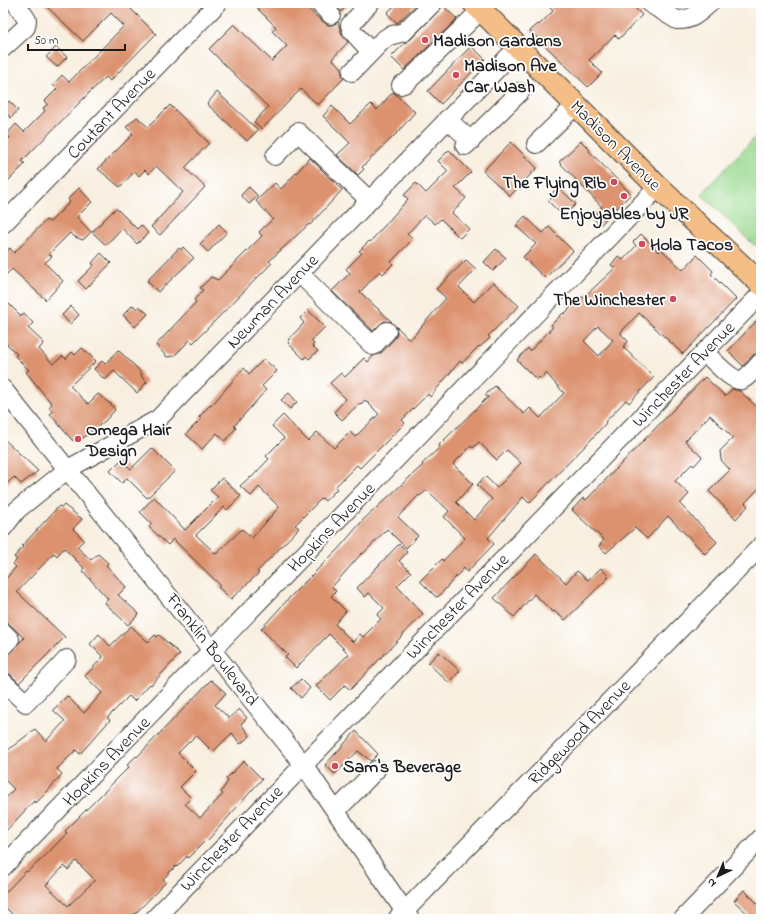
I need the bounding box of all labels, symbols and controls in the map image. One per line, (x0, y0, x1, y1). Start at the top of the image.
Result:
scale bar (28, 26, 125, 52)
place label: Madison Gardens (433, 29, 562, 55)
text: 50 m (34, 32, 58, 50)
marker: Madison Gardens (420, 35, 430, 45)
place label: Madison Ave Car Wash (464, 54, 557, 101)
street label: Coutant Avenue (62, 62, 164, 166)
marker: Madison Ave Car Wash (451, 70, 461, 80)
street label: Madison Avenue (563, 95, 667, 199)
place label: The Flying Rib (502, 171, 606, 198)
marker: The Flying Rib (609, 177, 619, 187)
marker: Enjoyables by JR (619, 191, 629, 201)
place label: Enjoyables by JR (560, 202, 690, 229)
place label: Hola Tacos (650, 233, 733, 259)
marker: Hola Tacos (637, 239, 647, 249)
street label: Newman Avenue (221, 248, 326, 356)
place label: The Winchester (553, 288, 665, 314)
marker: The Winchester (668, 294, 678, 304)
street label: Winchester Avenue (627, 316, 743, 434)
place label: Omega Hair Design (85, 418, 172, 466)
marker: Omega Hair Design (73, 434, 83, 444)
street label: Hopkins Avenue (283, 477, 383, 579)
street label: Winchester Avenue (401, 548, 517, 666)
street label: Franklin Boulevard (158, 587, 264, 712)
street label: Ridgewood Avenue (523, 674, 639, 793)
street label: Hopkins Avenue (58, 711, 158, 813)
place label: Sam's Beverage (343, 755, 462, 782)
marker: Sam's Beverage (330, 761, 340, 771)
street label: Winchester Avenue (175, 780, 291, 898)
north arrow (698, 856, 738, 896)
text: N (704, 874, 720, 891)

